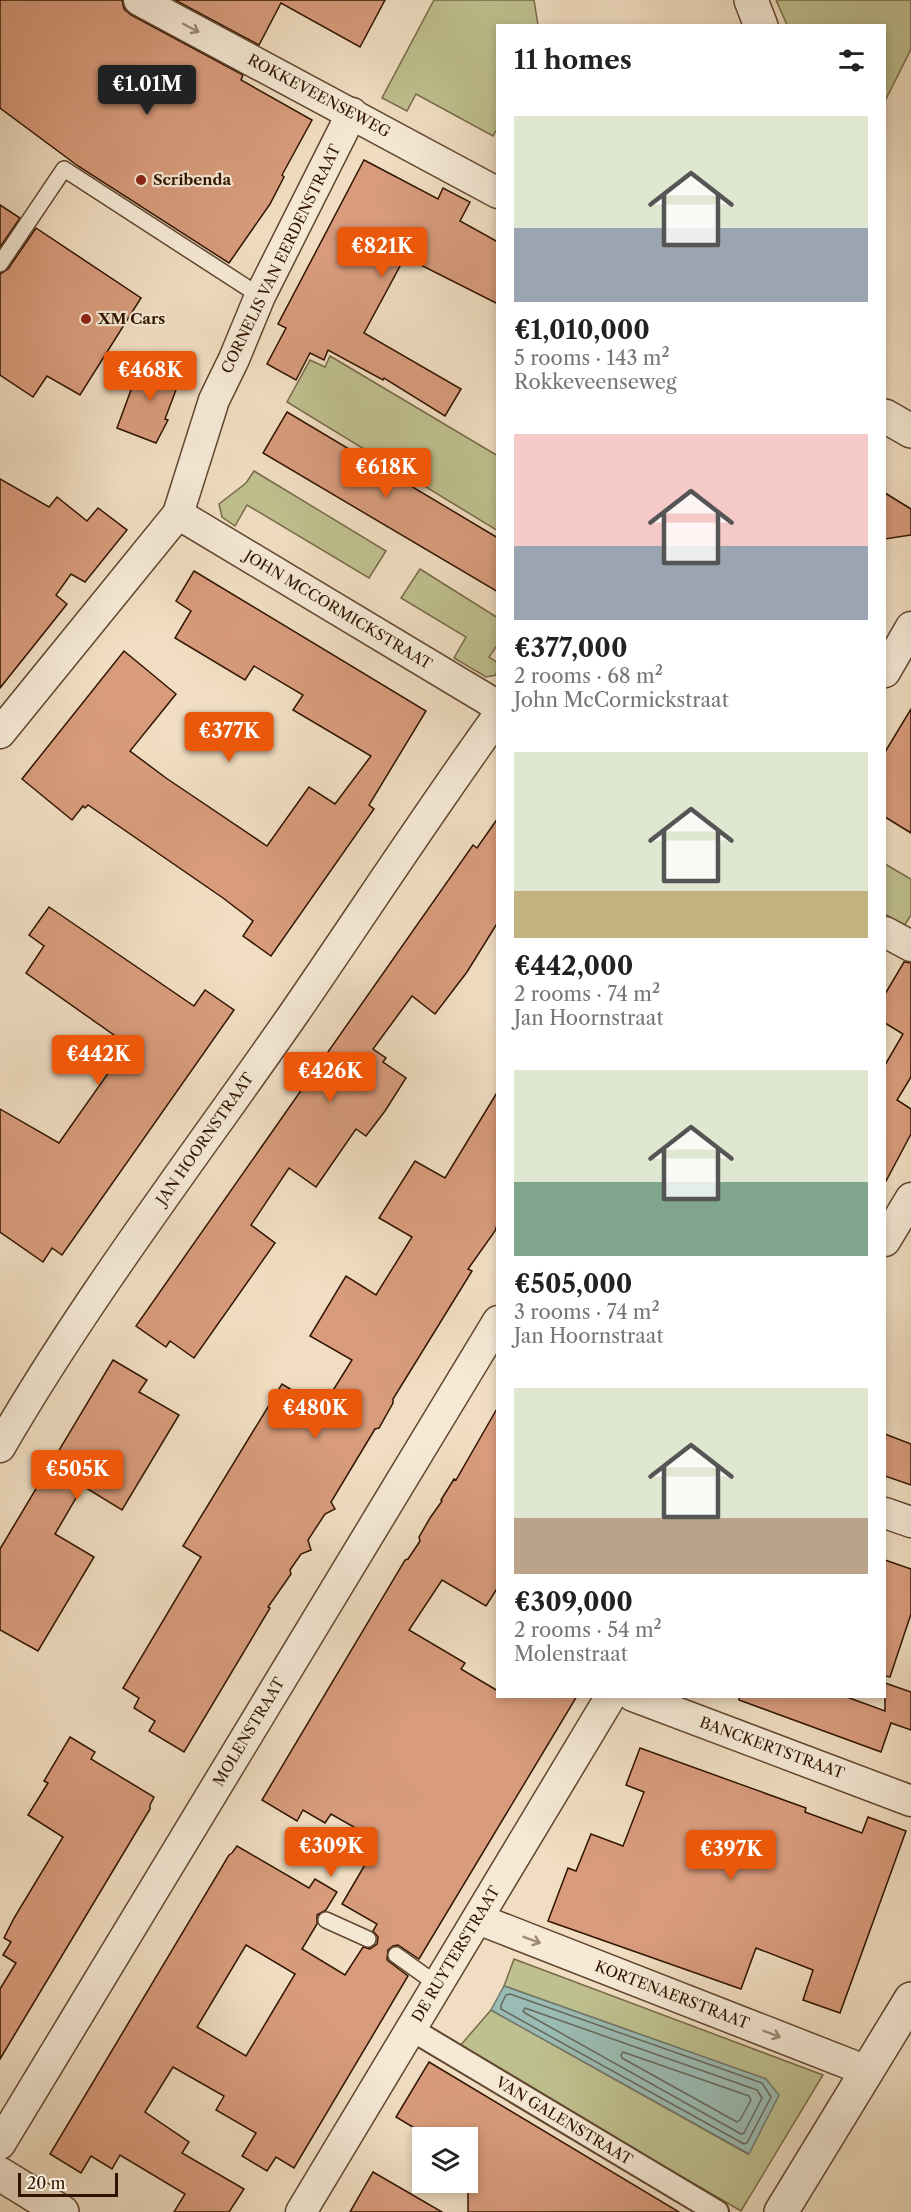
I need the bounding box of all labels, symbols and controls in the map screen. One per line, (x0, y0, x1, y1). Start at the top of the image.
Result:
one-way arrow (181, 23, 199, 34)
text: 11 homes (514, 44, 632, 76)
icon: filters (835, 44, 868, 77)
street label: ROKKEVEENSEWEG (245, 50, 394, 141)
pin: €1.01M (98, 65, 196, 116)
text: €1.01M (112, 72, 182, 96)
street label: CORNELIS VAN EERDENSTRAAT (217, 140, 345, 376)
icon: home (637, 155, 745, 263)
place label: Scribenda (153, 170, 232, 189)
marker: Scribenda (134, 173, 148, 187)
pin: €821K (340, 227, 424, 278)
text: €821K (351, 234, 413, 258)
place label: XM Cars (97, 309, 165, 328)
marker: XM Cars (79, 312, 93, 326)
text: €1,010,000 (514, 314, 650, 346)
text: 5 rooms · 143 m² (514, 346, 670, 370)
pin: €468K (108, 351, 192, 402)
text: €468K (118, 358, 182, 382)
text: Rokkeveenseweg (514, 370, 676, 394)
pin: €618K (344, 448, 428, 499)
text: €618K (355, 455, 417, 479)
icon: home (637, 473, 745, 581)
street label: JOHN MCCORMICKSTRAAT (239, 545, 436, 674)
text: €377,000 (514, 632, 627, 664)
text: 2 rooms · 68 m² (514, 664, 663, 688)
text: John McCormickstraat (514, 688, 729, 712)
pin: €377K (187, 712, 271, 763)
text: €377K (199, 719, 259, 743)
icon: home (637, 791, 745, 899)
text: €442,000 (514, 950, 633, 982)
text: 2 rooms · 74 m² (514, 982, 660, 1006)
text: Jan Hoornstraat (514, 1006, 664, 1030)
pin: €442K (56, 1035, 140, 1086)
text: €442K (66, 1042, 130, 1066)
pin: €426K (288, 1052, 372, 1103)
text: €426K (298, 1059, 362, 1083)
street label: JAN HOORNSTRAAT (151, 1068, 258, 1210)
icon: home (637, 1109, 745, 1217)
text: €505,000 (514, 1268, 632, 1300)
text: 3 rooms · 74 m² (514, 1300, 660, 1324)
text: Jan Hoornstraat (514, 1324, 664, 1348)
pin: €480K (273, 1389, 357, 1440)
text: €480K (282, 1396, 348, 1420)
icon: home (637, 1427, 745, 1535)
pin: €505K (35, 1450, 119, 1501)
text: €505K (45, 1457, 109, 1481)
text: €309,000 (514, 1586, 633, 1618)
text: 2 rooms · 54 m² (514, 1618, 662, 1642)
text: Molenstraat (514, 1642, 628, 1666)
street label: MOLENSTRAAT (209, 1673, 289, 1790)
street label: BANCKERTSTRAAT (697, 1713, 848, 1783)
pin: €309K (289, 1827, 373, 1878)
pin: €397K (689, 1830, 773, 1881)
text: €309K (299, 1834, 363, 1858)
text: €397K (700, 1837, 762, 1861)
street label: DE RUYTERSTRAAT (407, 1882, 504, 2025)
one-way arrow (522, 1935, 541, 1946)
street label: KORTENAERSTRAAT (592, 1956, 753, 2033)
one-way arrow (763, 2029, 781, 2040)
street label: VAN GALENSTRAAT (492, 2072, 637, 2169)
map controls (412, 2127, 478, 2193)
button: layers (412, 2127, 478, 2193)
scale bar (18, 2170, 118, 2198)
text: 20 m (27, 2173, 66, 2193)

